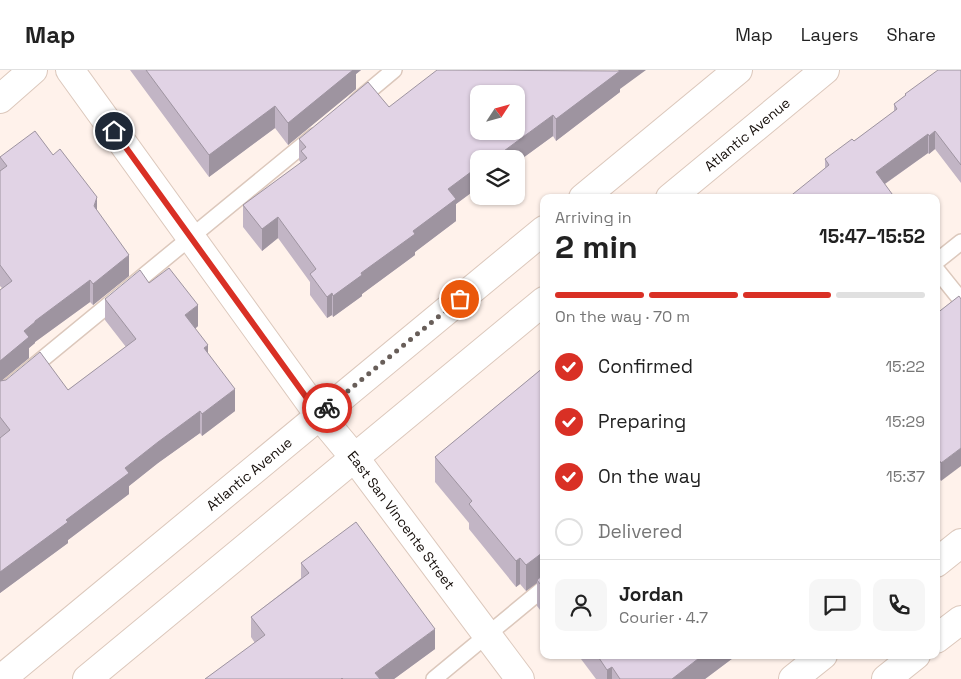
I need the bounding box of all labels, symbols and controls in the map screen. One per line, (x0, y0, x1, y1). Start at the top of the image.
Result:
text: Map (25, 19, 75, 50)
text: Map (735, 23, 773, 46)
text: Layers (801, 23, 858, 46)
text: Share (886, 23, 936, 46)
north arrow (470, 85, 525, 140)
map controls (470, 85, 525, 205)
street label: Atlantic Avenue (700, 94, 794, 175)
pin (93, 110, 135, 152)
icon: home (100, 117, 128, 145)
button: layers (470, 150, 525, 205)
text: Arriving in (555, 207, 632, 228)
text: 15:47–15:52 (819, 224, 925, 249)
text: 2 min (555, 227, 638, 267)
pin (439, 278, 481, 320)
icon: bag (446, 285, 474, 313)
text: On the way · 70 m (555, 306, 690, 327)
icon: check (555, 353, 583, 381)
text: Confirmed (598, 354, 693, 379)
text: 15:22 (885, 356, 925, 377)
courier (302, 383, 352, 433)
icon: bike (313, 394, 341, 422)
icon: check (555, 408, 583, 436)
text: Preparing (598, 409, 686, 434)
text: 15:29 (885, 411, 925, 432)
street label: Atlantic Avenue (203, 433, 296, 515)
street label: East San Vincente Street (344, 447, 459, 593)
icon: check (555, 463, 583, 491)
text: On the way (598, 464, 701, 489)
text: 15:37 (886, 466, 925, 487)
text: Delivered (598, 519, 683, 544)
button: person (555, 579, 607, 631)
button: chat (809, 579, 861, 631)
button: phone (873, 579, 925, 631)
text: Jordan (619, 582, 684, 607)
text: Courier · 4.7 (619, 607, 708, 628)

